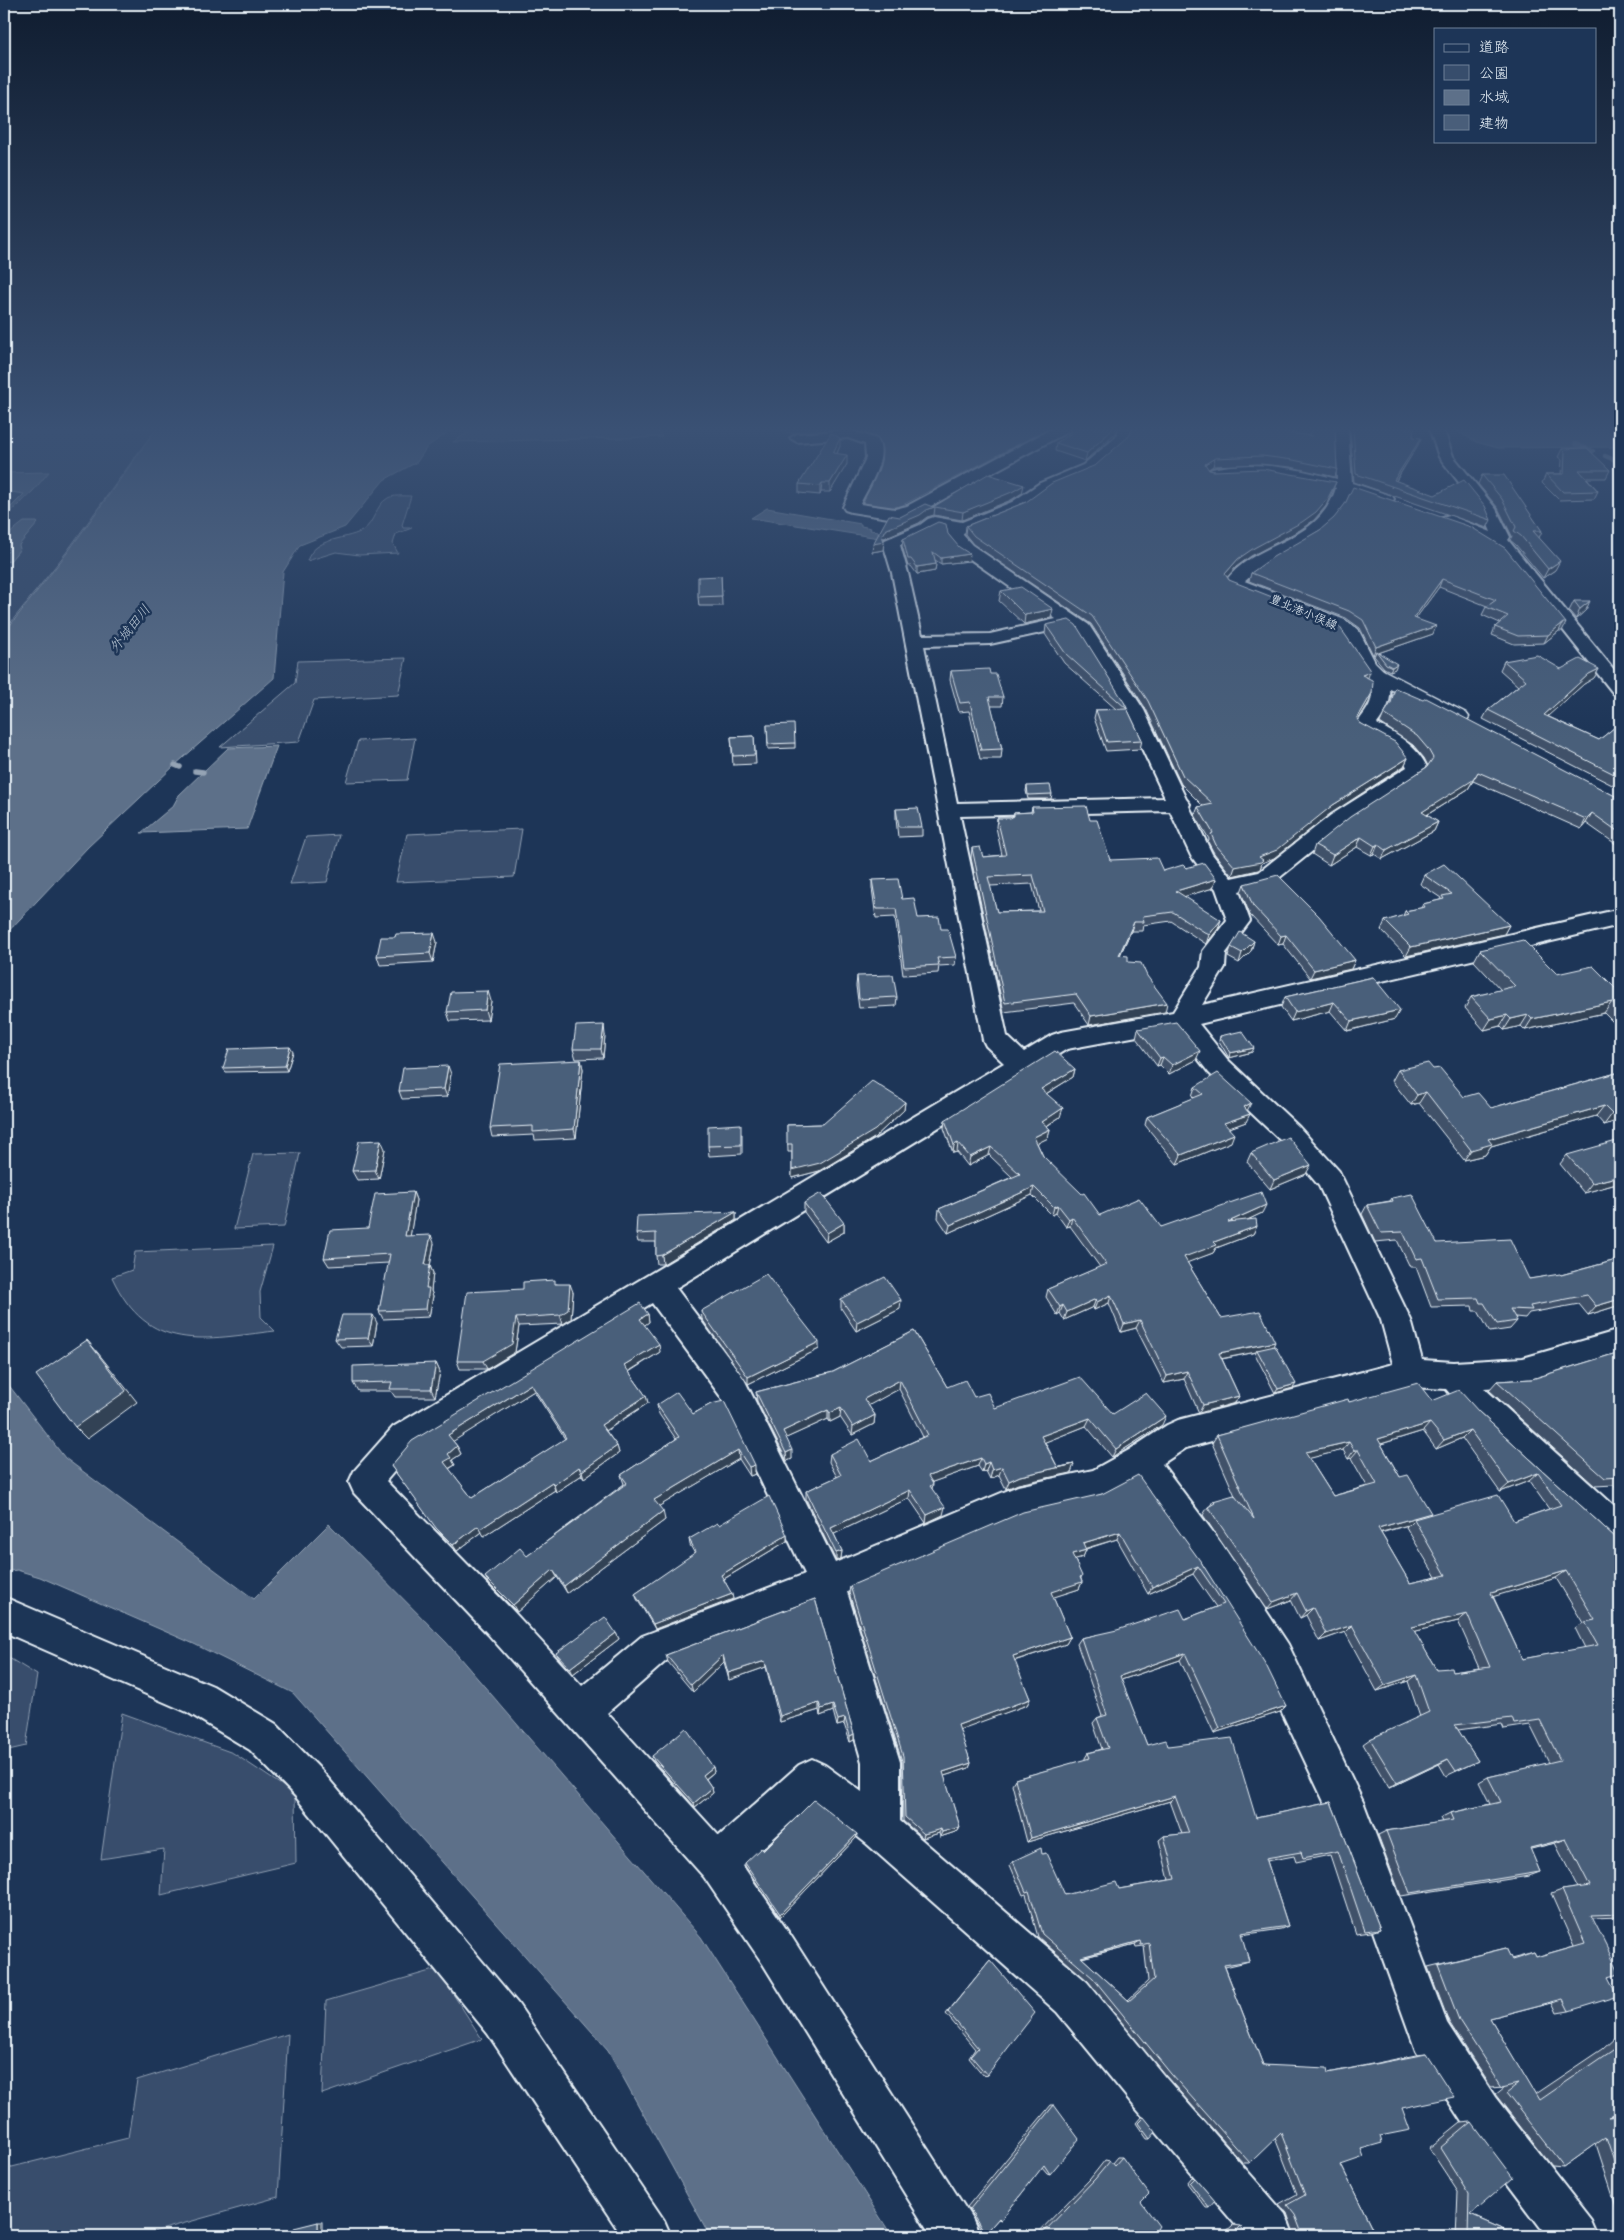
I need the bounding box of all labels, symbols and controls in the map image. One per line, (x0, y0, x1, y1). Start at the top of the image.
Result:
legend (1434, 28, 1596, 142)
text: 道路 (1479, 34, 1509, 57)
text: 公園 (1479, 60, 1509, 83)
text: 水域 (1479, 84, 1509, 107)
text: 建物 (1479, 110, 1509, 133)
street label: 豊北港小俣線 (1267, 589, 1341, 633)
water label: 外城田川 (103, 600, 155, 656)

